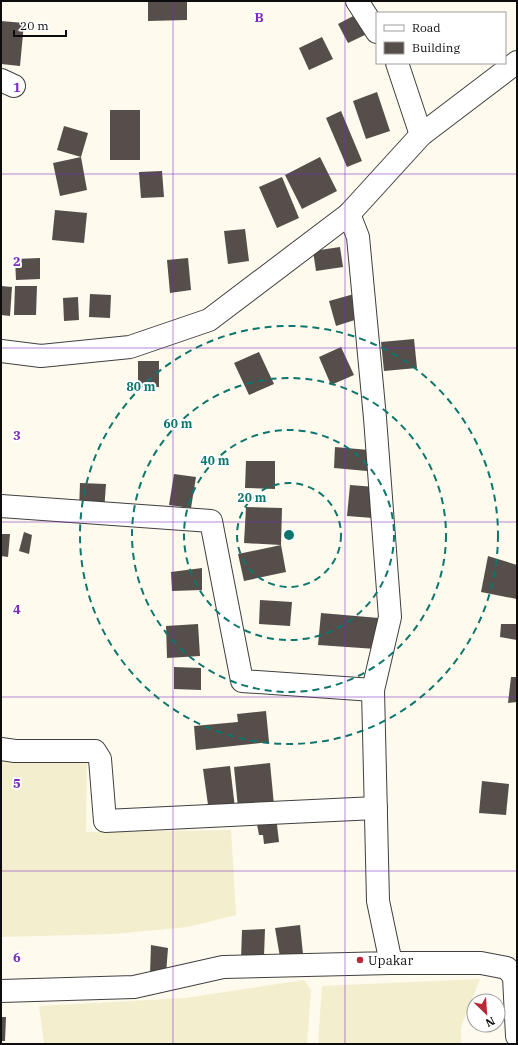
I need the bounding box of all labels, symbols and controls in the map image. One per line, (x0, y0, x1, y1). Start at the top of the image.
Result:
text: B (254, 9, 264, 26)
scale bar (14, 12, 66, 38)
legend (376, 12, 506, 64)
text: 20 m (20, 18, 49, 33)
text: Road (412, 20, 441, 35)
text: Building (412, 40, 460, 55)
text: 1 (13, 79, 21, 96)
text: 2 (13, 253, 21, 270)
text: 80 m (127, 379, 156, 394)
text: 60 m (164, 416, 193, 431)
text: 3 (13, 427, 21, 444)
text: 40 m (201, 453, 230, 468)
text: 20 m (238, 490, 267, 505)
centre of rings (282, 528, 296, 542)
text: 4 (13, 601, 21, 618)
text: 5 (13, 775, 21, 792)
text: 6 (13, 949, 21, 966)
place label: Upakar (368, 952, 413, 969)
marker: Upakar (355, 955, 365, 965)
north arrow (466, 993, 506, 1033)
text: N (483, 1014, 497, 1030)

